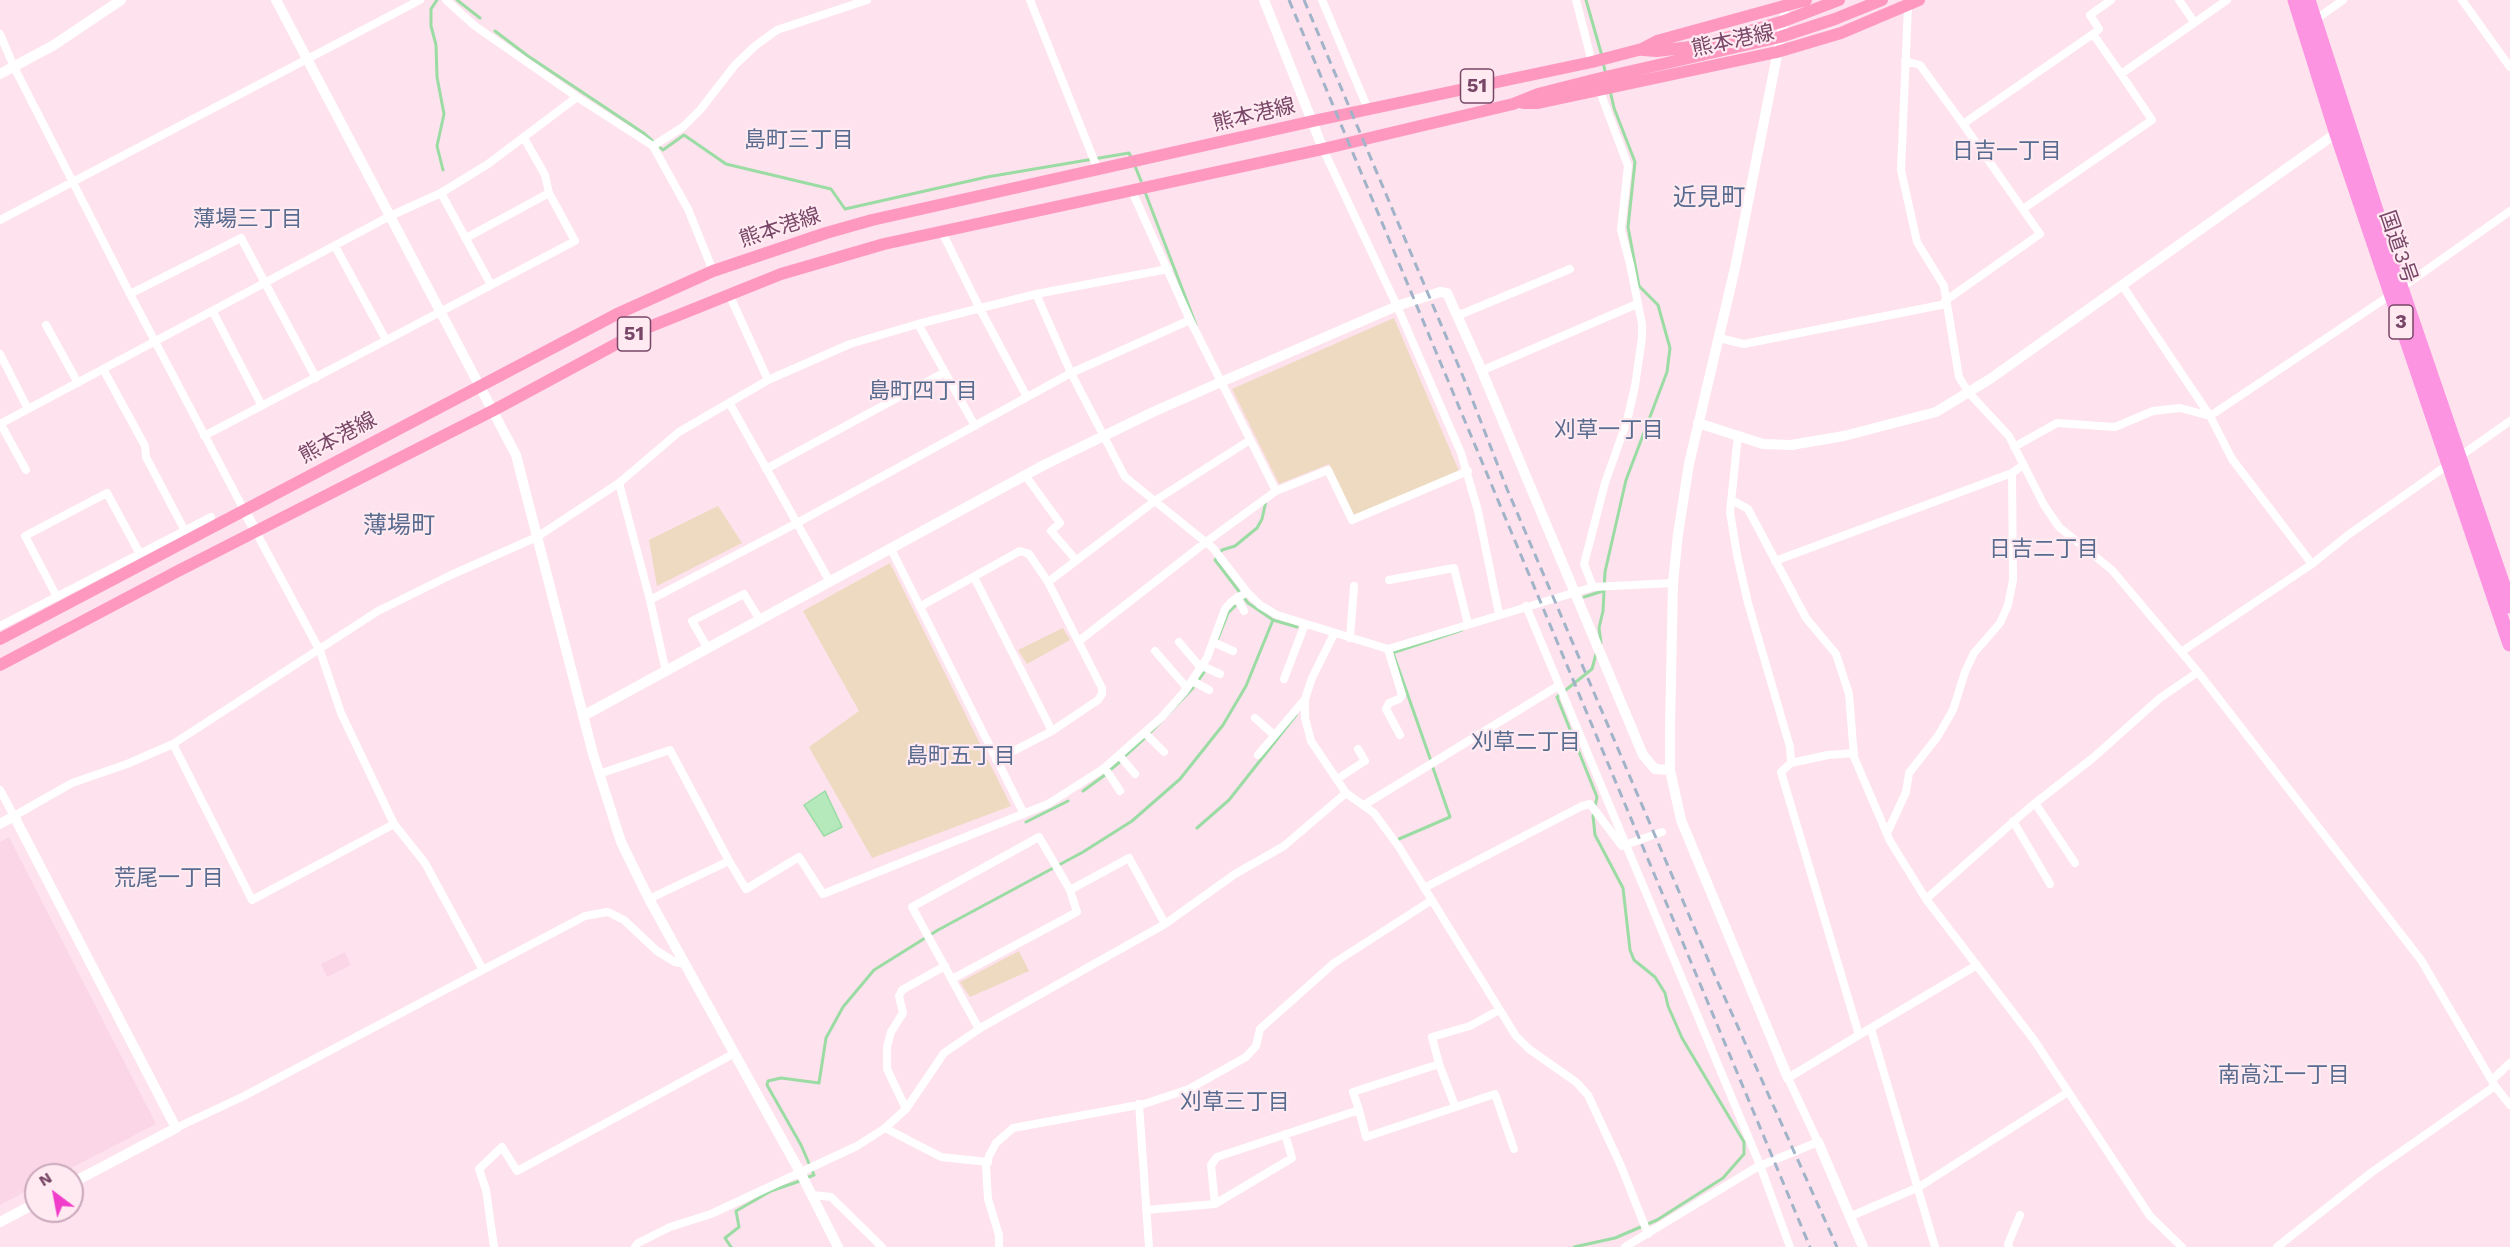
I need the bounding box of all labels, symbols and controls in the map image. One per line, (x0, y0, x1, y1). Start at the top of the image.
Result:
street label: 熊本港線 (1689, 20, 1777, 62)
road number: 51 (1460, 69, 1494, 103)
street label: 熊本港線 (1210, 93, 1298, 137)
district label: 島町三丁目 (744, 128, 854, 154)
district label: 日吉一丁目 (1952, 139, 2062, 165)
district label: 近見町 (1673, 184, 1745, 212)
street label: 熊本港線 (736, 203, 824, 253)
district label: 薄場三丁目 (193, 207, 303, 233)
street label: 国道3号 (2374, 207, 2422, 287)
road number: 3 (2389, 305, 2413, 339)
road number: 51 (618, 317, 650, 351)
district label: 島町四丁目 (868, 379, 978, 405)
street label: 熊本港線 (295, 407, 381, 469)
district label: 刈草一丁目 (1554, 418, 1664, 444)
district label: 薄場町 (363, 512, 435, 540)
district label: 日吉二丁目 (1989, 537, 2099, 563)
district label: 刈草二丁目 (1471, 730, 1581, 756)
district label: 島町五丁目 (906, 744, 1016, 770)
district label: 荒尾一丁目 (114, 866, 224, 892)
district label: 南高江一丁目 (2218, 1063, 2350, 1089)
district label: 刈草三丁目 (1180, 1090, 1290, 1116)
north arrow (24, 1163, 84, 1223)
text: N (35, 1168, 55, 1190)

